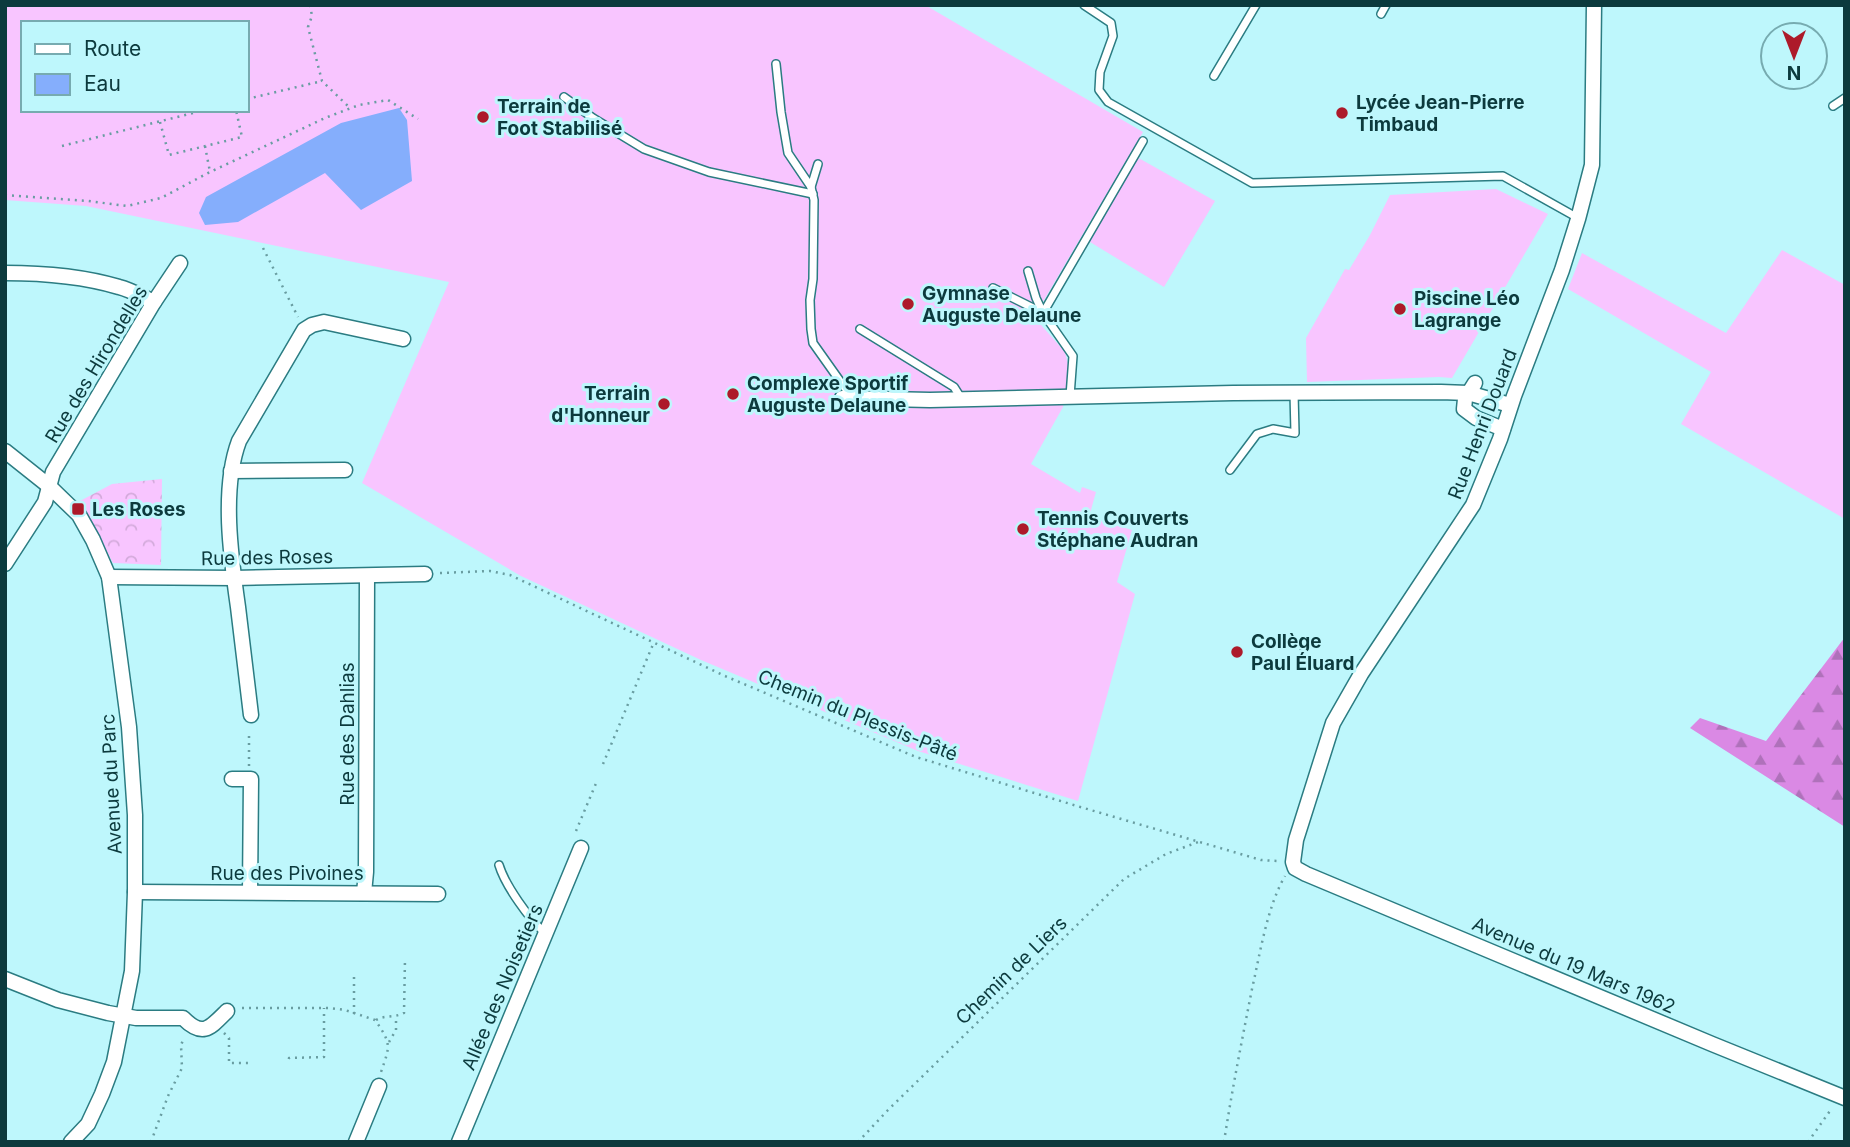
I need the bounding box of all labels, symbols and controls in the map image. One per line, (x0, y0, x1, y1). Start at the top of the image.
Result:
legend (21, 21, 248, 112)
north arrow (1759, 21, 1829, 91)
text: Route (84, 36, 141, 61)
text: N (1787, 61, 1801, 84)
text: Eau (84, 71, 121, 96)
place label: Lycée Jean-Pierre Timbaud (1356, 91, 1524, 136)
place label: Terrain de Foot Stabilisé (497, 95, 622, 140)
marker: Lycée Jean-Pierre Timbaud (1334, 105, 1350, 121)
marker: Terrain de Foot Stabilisé (475, 109, 491, 125)
street label: Rue des Hirondelles (40, 282, 152, 447)
place label: Gymnase Auguste Delaune (922, 282, 1081, 327)
place label: Piscine Léo Lagrange (1414, 287, 1520, 332)
marker: Gymnase Auguste Delaune (900, 296, 916, 312)
marker: Piscine Léo Lagrange (1392, 301, 1408, 317)
street label: Rue Henri Douard (1443, 346, 1522, 503)
place label: Complexe Sportif Auguste Delaune (747, 372, 909, 417)
place label: Terrain d'Honneur (551, 382, 650, 427)
marker: Complexe Sportif Auguste Delaune (725, 386, 741, 402)
marker: Terrain d'Honneur (656, 396, 672, 412)
place label: Les Roses (92, 498, 186, 521)
marker: Les Roses (70, 501, 86, 517)
place label: Tennis Couverts Stéphane Audran (1037, 507, 1198, 552)
marker: Tennis Couverts Stéphane Audran (1015, 521, 1031, 537)
street label: Rue des Roses (201, 545, 333, 570)
place label: Collège Paul Éluard (1251, 630, 1354, 675)
marker: Collège Paul Éluard (1229, 644, 1245, 660)
street label: Rue des Dahlias (336, 662, 359, 806)
street label: Chemin du Plessis-Pâté (755, 665, 961, 766)
street label: Avenue du Parc (96, 713, 127, 855)
street label: Rue des Pivoines (210, 862, 364, 885)
street label: Allée des Noisetiers (457, 901, 548, 1074)
street label: Chemin de Liers (951, 911, 1072, 1029)
street label: Avenue du 19 Mars 1962 (1469, 912, 1679, 1019)

